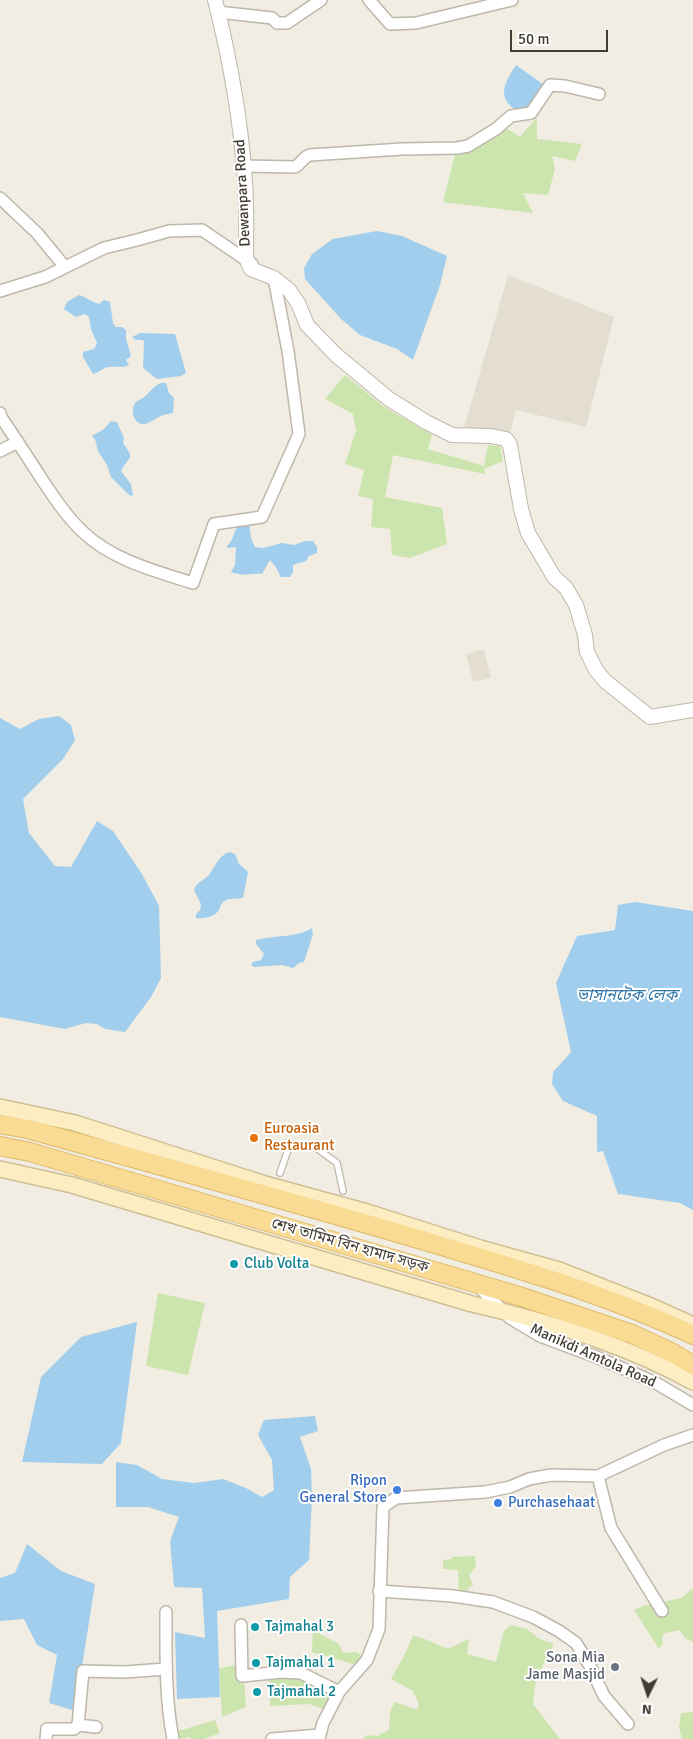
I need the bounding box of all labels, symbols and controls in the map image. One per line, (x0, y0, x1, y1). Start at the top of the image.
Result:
scale bar (513, 20, 610, 52)
text: 50 m (518, 30, 549, 48)
street label: Dewanpara Road (231, 139, 255, 247)
water label: ভাসানটেক লেক (577, 986, 677, 1006)
place label: Euroasia Restaurant (264, 1120, 334, 1155)
marker: Euroasia Restaurant (248, 1132, 260, 1144)
street label: শেখ তামিম বিন হামাদ সড়ক (269, 1215, 431, 1277)
place label: Club Volta (244, 1255, 309, 1273)
marker: Club Volta (228, 1258, 240, 1270)
street label: Manikdi Amtola Road (527, 1320, 659, 1392)
place label: Ripon General Store (299, 1472, 387, 1507)
marker: Ripon General Store (391, 1484, 403, 1496)
place label: Purchasehaat (508, 1494, 595, 1512)
marker: Purchasehaat (492, 1497, 504, 1509)
place label: Tajmahal 3 (265, 1618, 334, 1636)
marker: Tajmahal 3 (249, 1621, 261, 1633)
place label: Sona Mia Jame Masjid (526, 1649, 605, 1684)
place label: Tajmahal 1 (266, 1654, 335, 1672)
marker: Tajmahal 1 (250, 1657, 262, 1669)
marker: Sona Mia Jame Masjid (609, 1661, 621, 1673)
north arrow (623, 1669, 673, 1719)
place label: Tajmahal 2 (267, 1683, 336, 1701)
marker: Tajmahal 2 (251, 1686, 263, 1698)
text: N (641, 1701, 652, 1718)

